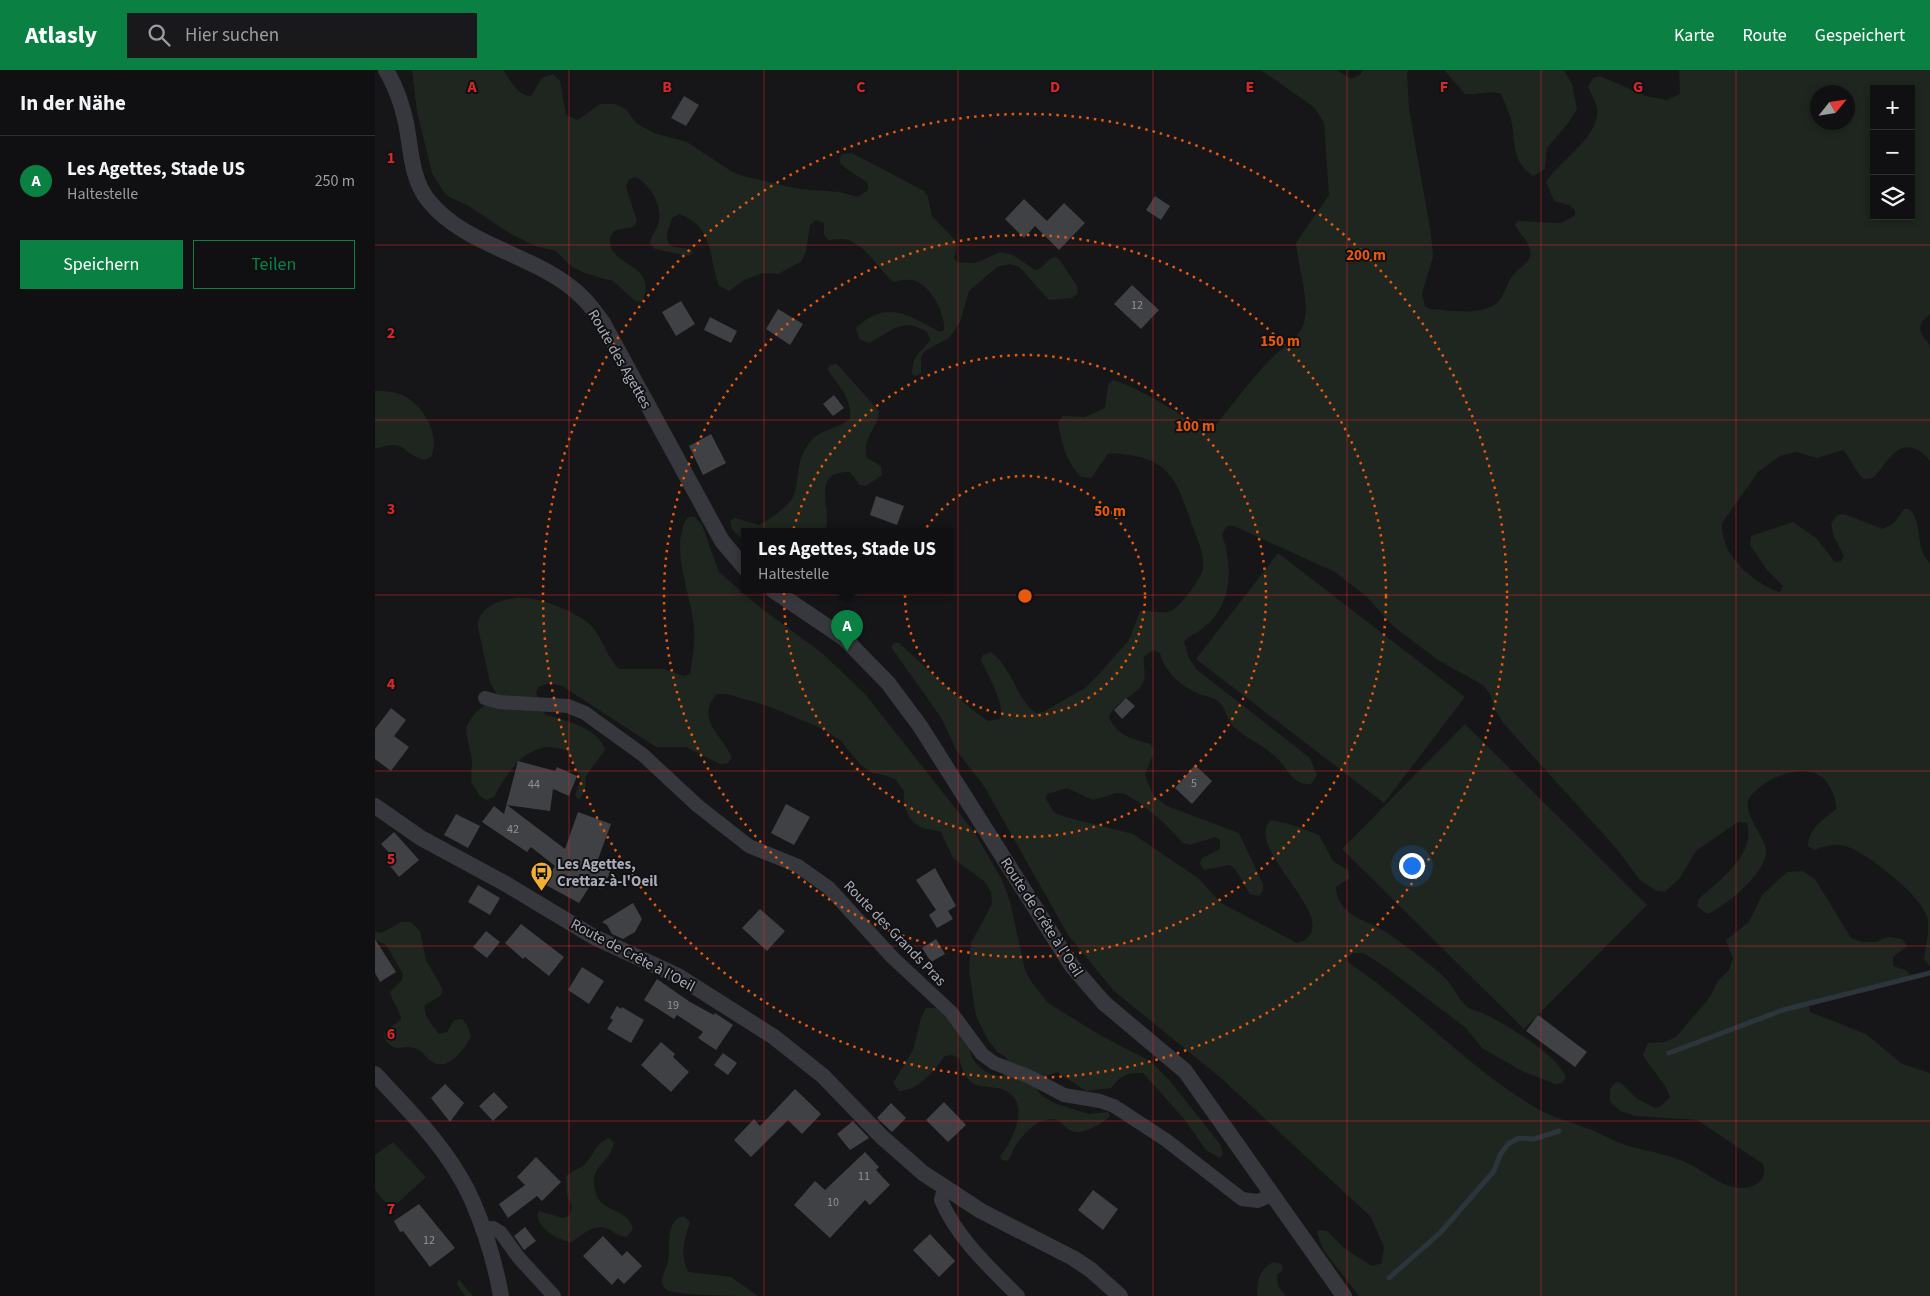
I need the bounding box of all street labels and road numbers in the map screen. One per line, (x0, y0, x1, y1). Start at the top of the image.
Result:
street label: Route des Agettes (583, 306, 656, 413)
street label: Route de Crête à l'Oeil (995, 854, 1088, 981)
street label: Route des Grands Pras (839, 876, 951, 991)
street label: Route de Crête à l'Oeil (567, 914, 699, 997)

